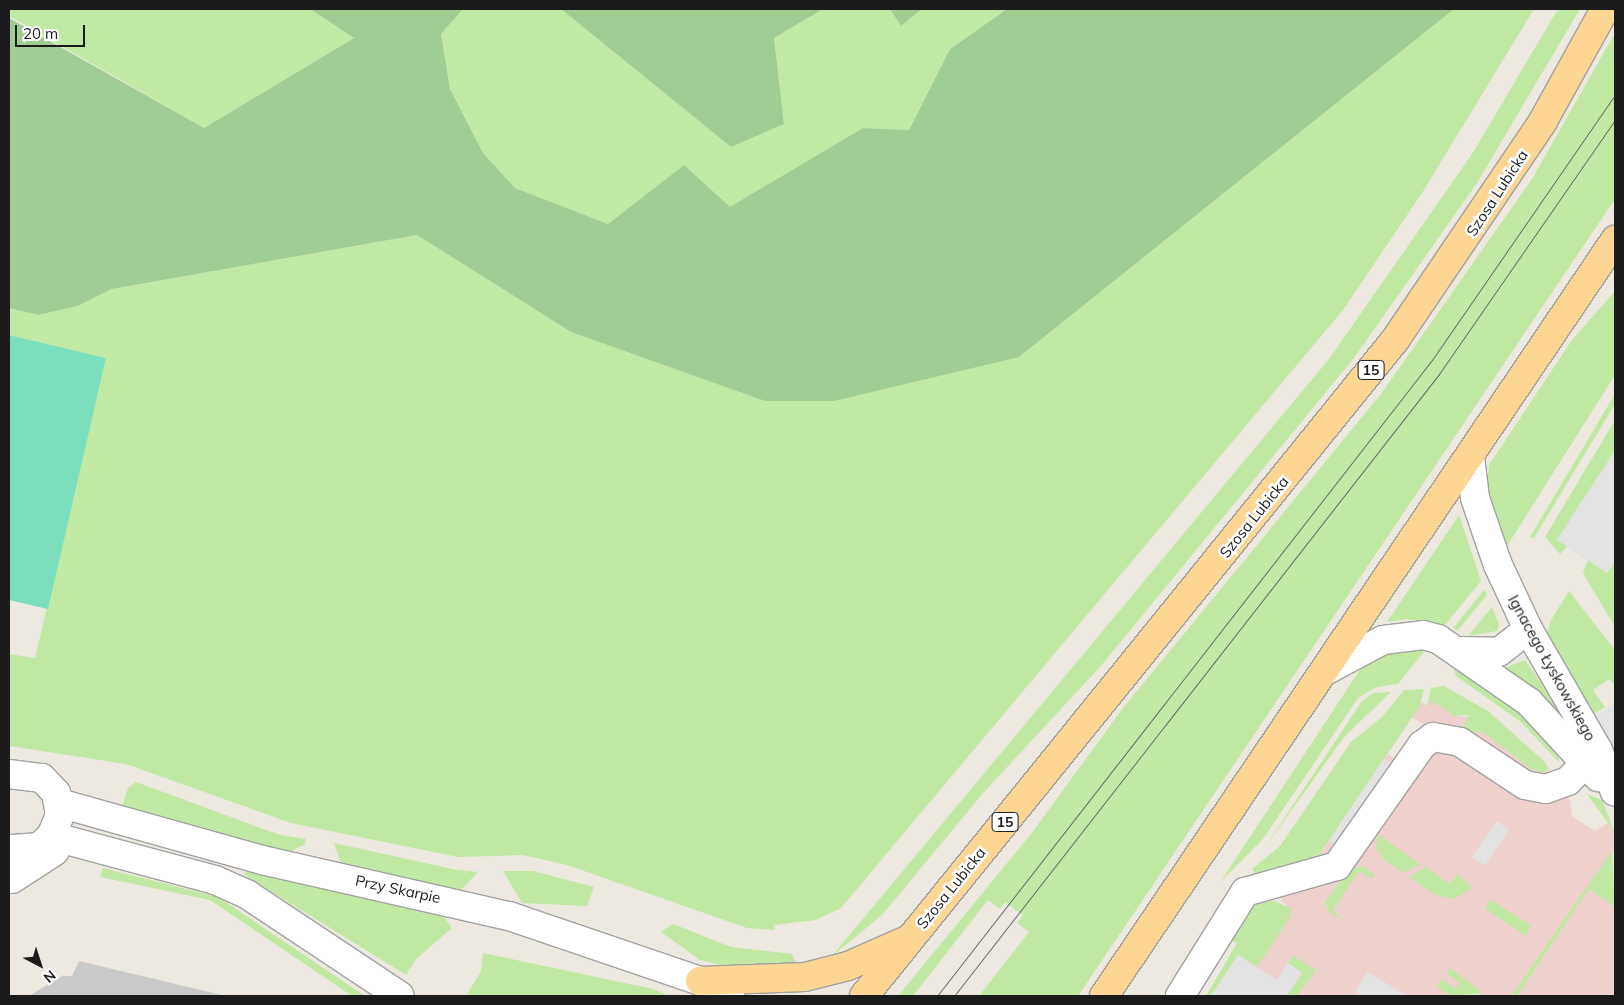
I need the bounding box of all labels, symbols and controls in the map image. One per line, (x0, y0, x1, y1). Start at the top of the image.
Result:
scale bar (18, 15, 88, 47)
text: 20 m (23, 24, 58, 43)
street label: Szosa Lubicka (1462, 146, 1532, 240)
road number: 15 (1357, 358, 1385, 382)
street label: Szosa Lubicka (1216, 473, 1292, 561)
street label: Ignacego Łyskowskiego (1504, 592, 1600, 744)
road number: 15 (991, 810, 1019, 834)
street label: Szosa Lubicka (913, 844, 989, 932)
street label: Przy Skarpie (354, 871, 442, 907)
north arrow (15, 940, 65, 990)
text: N (40, 966, 59, 987)

